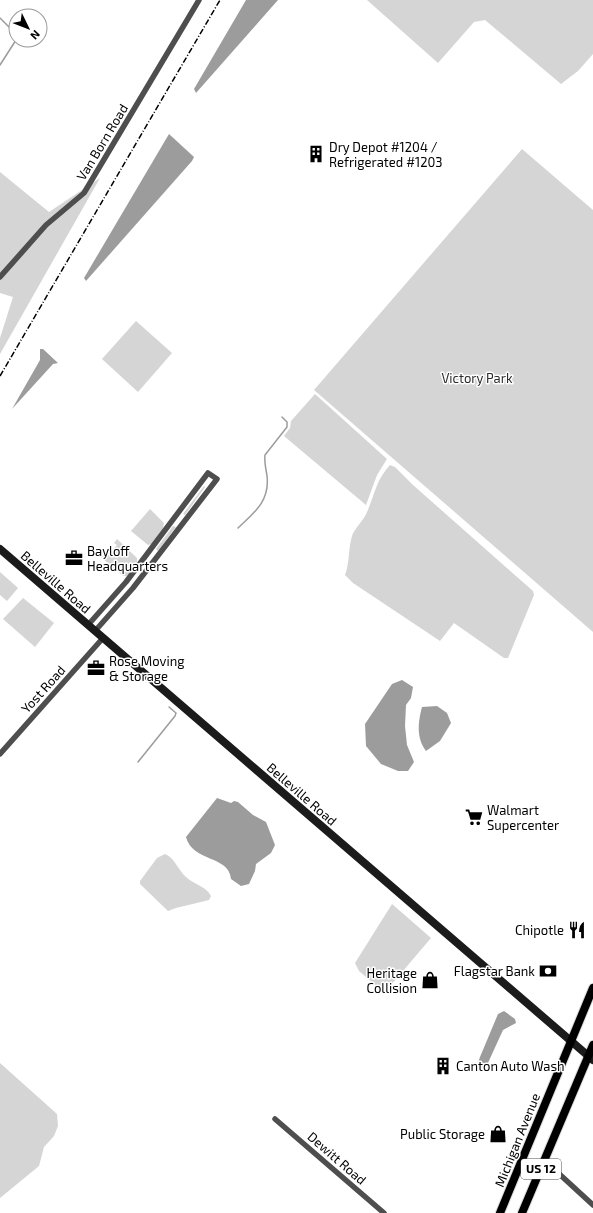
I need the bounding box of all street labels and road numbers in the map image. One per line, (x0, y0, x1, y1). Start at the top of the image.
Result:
street label: Van Born Road (73, 101, 131, 183)
street label: Belleville Road (18, 547, 94, 617)
street label: Yost Road (18, 662, 68, 716)
street label: Belleville Road (264, 759, 340, 829)
street label: Michigan Avenue (491, 1091, 543, 1189)
street label: Dewitt Road (304, 1128, 370, 1188)
road number: US 12 (521, 1159, 561, 1179)

